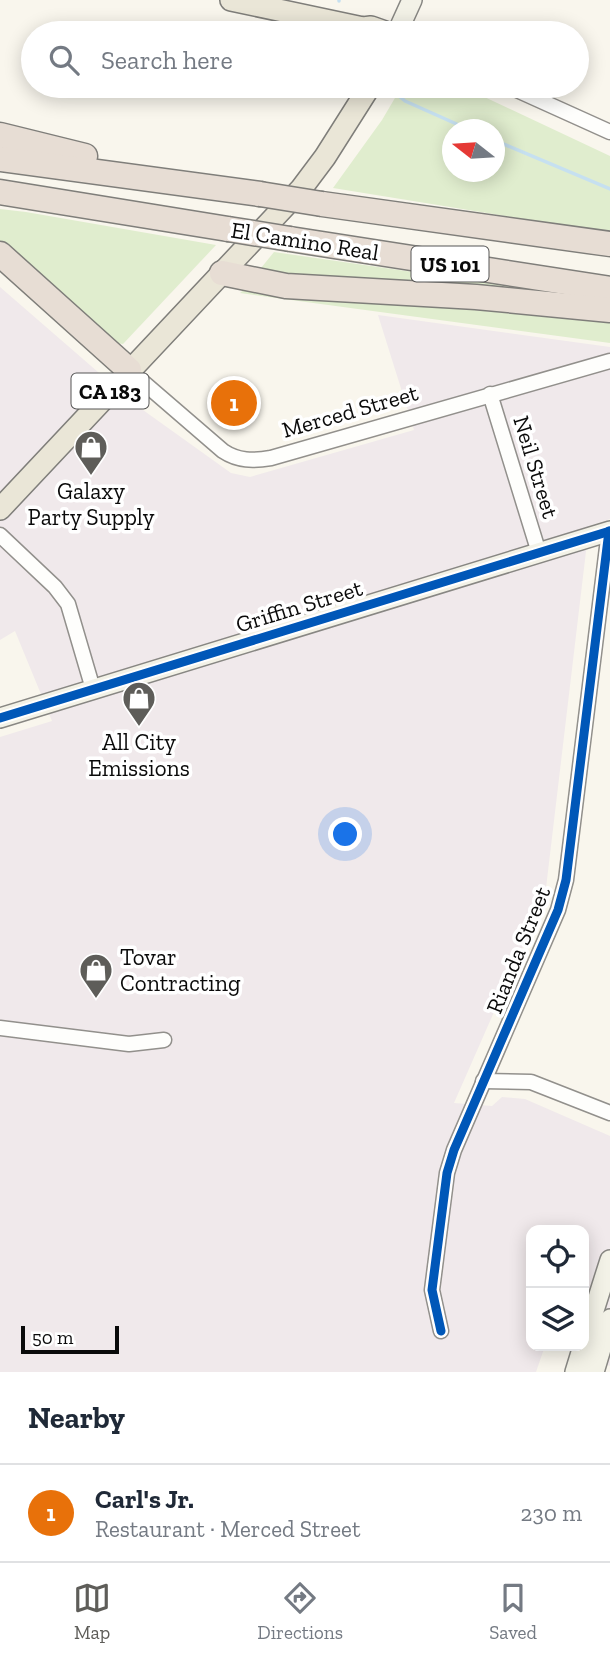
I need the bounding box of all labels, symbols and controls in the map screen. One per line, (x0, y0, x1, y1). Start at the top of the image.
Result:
search box (21, 21, 589, 98)
icon: search (45, 41, 83, 79)
text: Search here (101, 44, 233, 76)
north arrow (442, 119, 505, 182)
street label: El Camino Real (229, 215, 381, 267)
road number: US 101 (412, 246, 489, 282)
road number: CA 183 (72, 374, 148, 408)
pin: 1 (211, 377, 257, 429)
street label: Merced Street (279, 378, 422, 444)
street label: Neil Street (507, 412, 565, 522)
shop icon: Galaxy Party Supply (72, 428, 110, 477)
place label: Galaxy Party Supply (28, 477, 155, 531)
street label: Griffin Street (232, 573, 366, 639)
shop icon: All City Emissions (120, 679, 158, 728)
place label: All City Emissions (88, 728, 190, 782)
your location (328, 817, 362, 851)
street label: Rianda Street (480, 882, 556, 1018)
place label: Tovar Contracting (120, 943, 241, 997)
shop icon: Tovar Contracting (77, 951, 115, 1000)
map controls (526, 1225, 589, 1351)
button: locate (526, 1225, 589, 1288)
button: layers (526, 1288, 589, 1351)
scale bar (21, 1323, 119, 1355)
text: 50 m (32, 1326, 73, 1349)
text: Nearby (28, 1400, 125, 1436)
text: Carl's Jr. (95, 1483, 194, 1515)
text: 1 (46, 1499, 56, 1527)
text: 230 m (521, 1499, 582, 1527)
text: Restaurant · Merced Street (95, 1515, 360, 1543)
tab: Map (73, 1579, 111, 1644)
tab: Directions (257, 1579, 343, 1644)
tab: Saved (489, 1579, 537, 1644)

